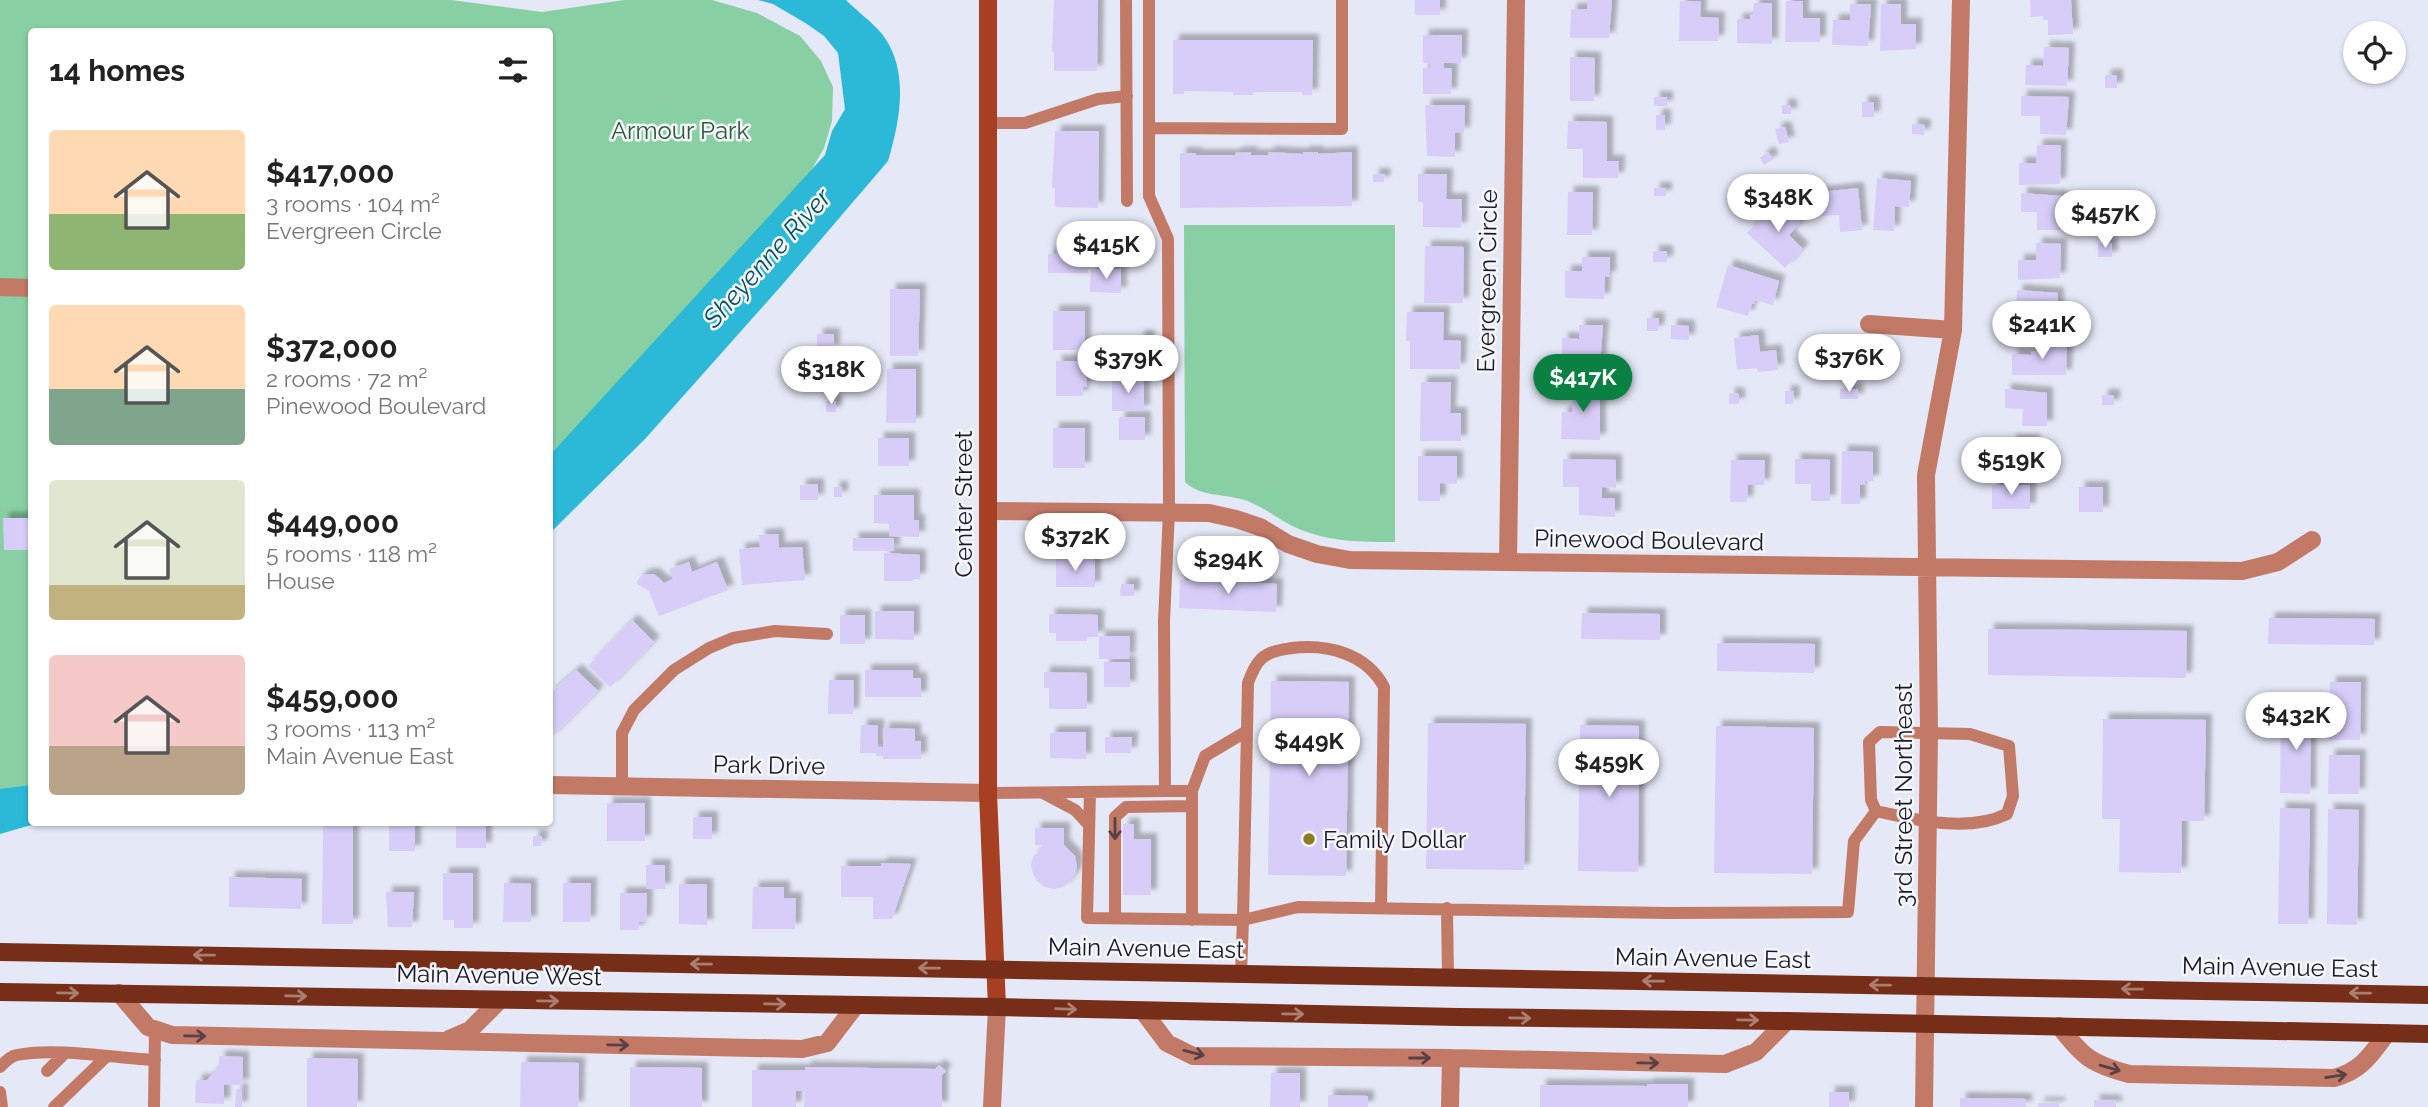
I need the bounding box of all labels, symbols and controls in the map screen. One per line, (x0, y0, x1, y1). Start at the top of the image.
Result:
map controls (2343, 21, 2406, 84)
button: locate (2343, 21, 2406, 84)
icon: filters (494, 51, 532, 89)
text: 14 homes (49, 53, 185, 88)
park label: Armour Park (611, 116, 749, 145)
text: $417,000 (266, 155, 394, 190)
icon: home (105, 158, 189, 242)
pin: $348K (1729, 174, 1827, 234)
water label: Sheyenne River (696, 182, 838, 334)
text: $348K (1743, 183, 1813, 210)
street label: Evergreen Circle (1471, 189, 1503, 373)
text: 3 rooms · 104 m² (266, 190, 440, 217)
pin: $457K (2056, 190, 2154, 250)
text: $457K (2071, 199, 2139, 226)
text: Evergreen Circle (266, 217, 442, 244)
pin: $415K (1057, 222, 1155, 281)
text: $415K (1072, 230, 1140, 257)
pin: $241K (1993, 302, 2091, 361)
text: $241K (2008, 310, 2076, 337)
text: $372,000 (266, 330, 398, 365)
icon: home (105, 333, 189, 417)
pin: $376K (1800, 334, 1898, 394)
pin: $379K (1079, 336, 1177, 395)
text: $376K (1814, 343, 1884, 370)
text: $379K (1093, 344, 1163, 371)
pin: $318K (782, 346, 880, 406)
pin: $417K (1534, 354, 1632, 414)
text: $318K (797, 355, 865, 382)
text: $417K (1549, 363, 1617, 390)
text: 2 rooms · 72 m² (266, 365, 427, 392)
text: Pinewood Boulevard (266, 392, 486, 419)
street label: Center Street (949, 431, 978, 577)
pin: $519K (1962, 438, 2060, 497)
text: $519K (1977, 446, 2045, 473)
text: $449,000 (266, 505, 399, 540)
icon: home (105, 508, 189, 592)
pin: $372K (1026, 514, 1124, 573)
text: $372K (1041, 522, 1109, 549)
street label: Pinewood Boulevard (1534, 523, 1764, 557)
pin: $294K (1179, 536, 1277, 596)
text: 5 rooms · 118 m² (266, 540, 437, 567)
text: $294K (1193, 545, 1263, 572)
text: House (266, 567, 335, 594)
text: $459,000 (266, 680, 399, 715)
icon: home (105, 683, 189, 767)
street label: 3rd Street Northeast (1889, 683, 1918, 907)
pin: $432K (2247, 692, 2345, 752)
text: $432K (2262, 701, 2330, 728)
text: 3 rooms · 113 m² (266, 715, 435, 742)
pin: $449K (1260, 718, 1358, 778)
text: $449K (1274, 727, 1344, 754)
pin: $459K (1560, 740, 1658, 799)
text: Main Avenue East (266, 742, 454, 769)
text: $459K (1574, 748, 1644, 775)
street label: Park Drive (713, 750, 825, 780)
one-way arrow (1108, 817, 1122, 840)
place label: Family Dollar (1323, 825, 1467, 854)
marker: Family Dollar (1301, 831, 1317, 847)
street label: Main Avenue East (1048, 932, 1244, 964)
street label: Main Avenue East (1615, 942, 1811, 974)
one-way arrow (193, 948, 216, 962)
street label: Main Avenue East (2182, 951, 2378, 983)
one-way arrow (690, 957, 713, 970)
street label: Main Avenue West (396, 959, 602, 991)
one-way arrow (917, 961, 940, 975)
one-way arrow (1642, 974, 1665, 988)
one-way arrow (1869, 978, 1892, 992)
one-way arrow (2121, 982, 2144, 996)
one-way arrow (56, 986, 79, 1000)
one-way arrow (2349, 986, 2372, 1000)
one-way arrow (284, 990, 307, 1003)
one-way arrow (536, 994, 559, 1008)
one-way arrow (763, 997, 786, 1011)
one-way arrow (1054, 1002, 1077, 1016)
one-way arrow (1281, 1007, 1304, 1021)
one-way arrow (1509, 1011, 1532, 1025)
one-way arrow (1736, 1013, 1759, 1027)
one-way arrow (183, 1029, 206, 1043)
one-way arrow (607, 1038, 630, 1052)
one-way arrow (1182, 1047, 1204, 1060)
one-way arrow (1409, 1051, 1432, 1065)
one-way arrow (1636, 1056, 1659, 1069)
one-way arrow (2099, 1063, 2121, 1076)
one-way arrow (2324, 1069, 2347, 1082)

